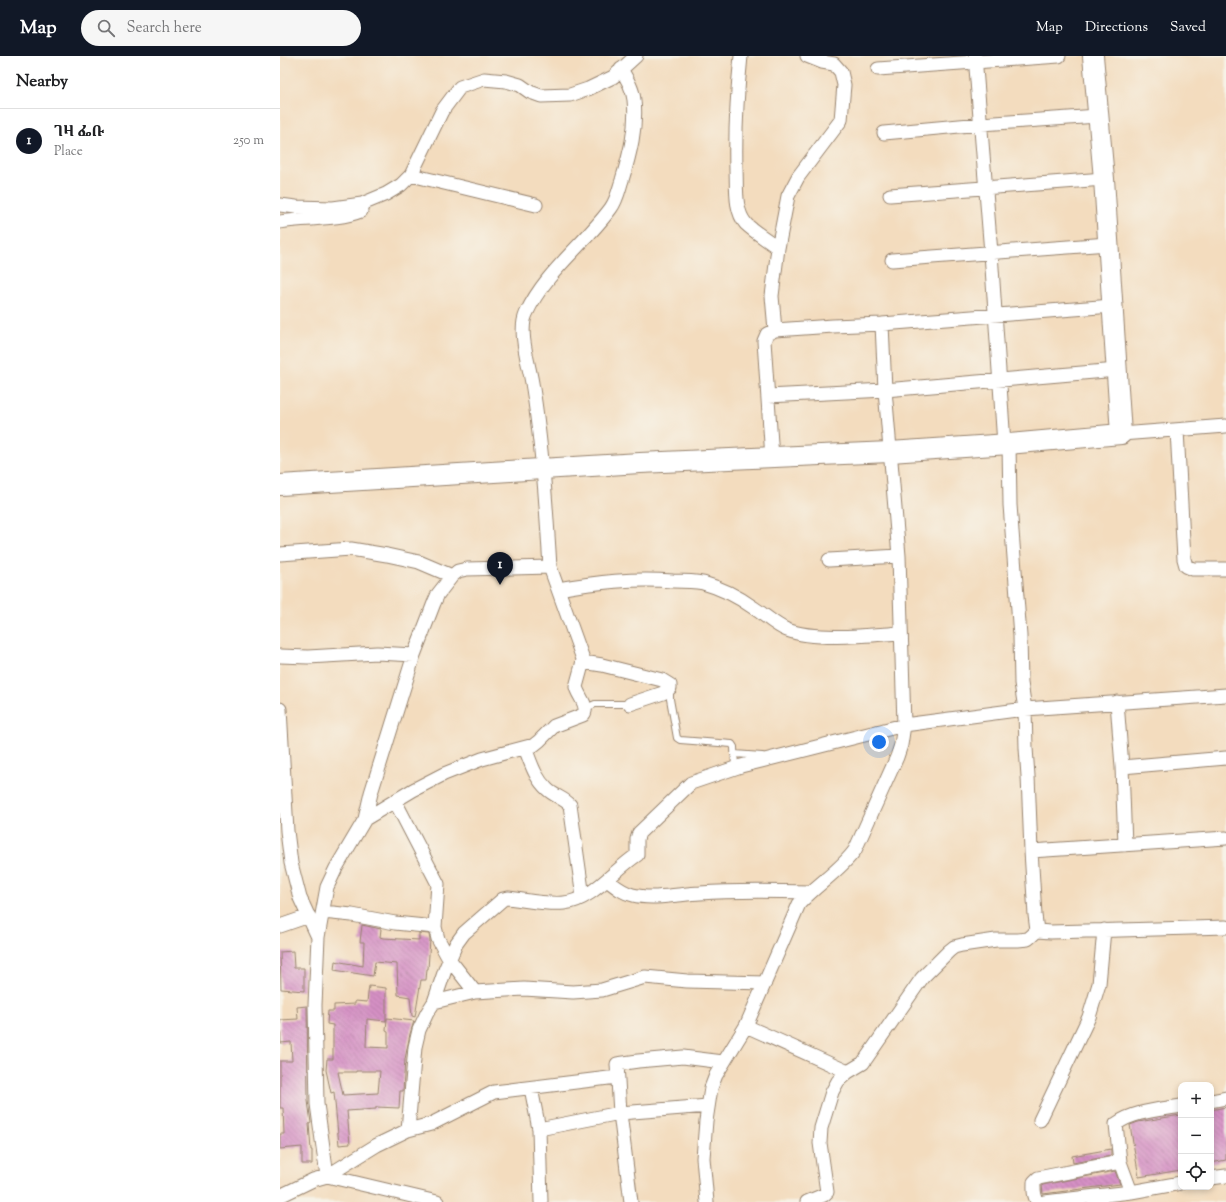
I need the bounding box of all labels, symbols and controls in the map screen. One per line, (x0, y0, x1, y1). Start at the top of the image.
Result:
search box (81, 10, 361, 46)
text: Map (20, 15, 57, 42)
icon: search (95, 17, 117, 39)
text: Search here (127, 18, 202, 39)
text: Map (1036, 18, 1063, 38)
text: Directions (1085, 18, 1148, 38)
text: Saved (1170, 18, 1206, 38)
text: Nearby (16, 70, 68, 94)
text: ገዛ ፌቡ (54, 122, 104, 143)
text: 1 (27, 132, 31, 150)
text: 250 m (233, 132, 264, 150)
text: Place (54, 143, 83, 161)
pin: 1 (487, 552, 513, 585)
your location (869, 732, 889, 752)
map controls (1178, 1082, 1214, 1190)
button: + (1178, 1082, 1214, 1118)
button: − (1178, 1118, 1214, 1154)
button: locate (1178, 1154, 1214, 1190)

